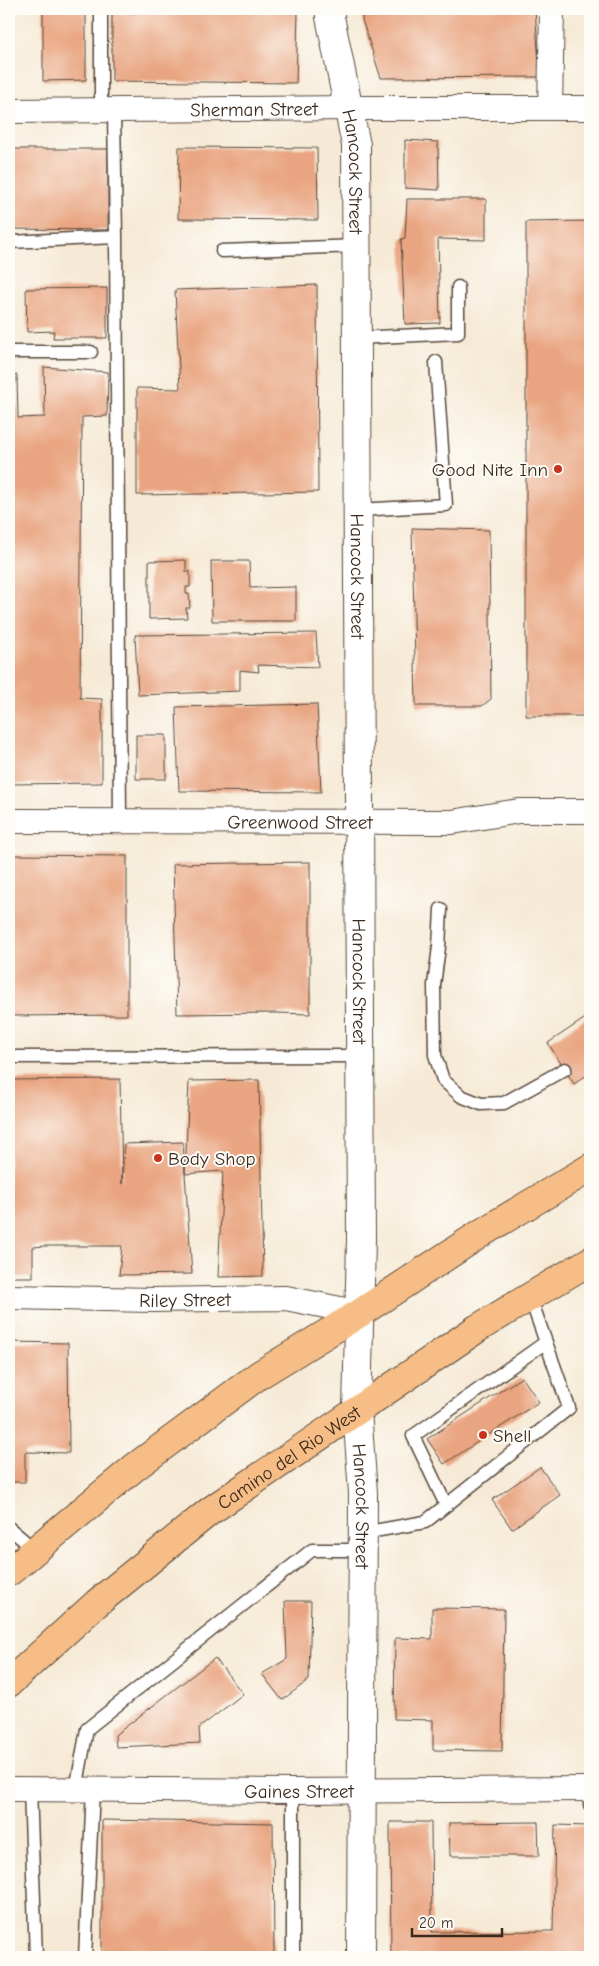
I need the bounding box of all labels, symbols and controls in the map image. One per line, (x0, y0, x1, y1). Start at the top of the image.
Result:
street label: Sherman Street (190, 98, 319, 121)
street label: Hancock Street (337, 107, 366, 235)
place label: Good Nite Inn (432, 459, 548, 481)
marker: Good Nite Inn (552, 463, 564, 475)
street label: Hancock Street (346, 514, 368, 640)
street label: Greenwood Street (227, 811, 373, 834)
street label: Hancock Street (348, 918, 370, 1045)
place label: Body Shop (168, 1148, 256, 1170)
marker: Body Shop (152, 1152, 164, 1164)
street label: Riley Street (139, 1289, 232, 1312)
street label: Camino del Rio West (213, 1401, 366, 1515)
place label: Shell (493, 1425, 532, 1447)
marker: Shell (477, 1429, 489, 1441)
street label: Hancock Street (347, 1443, 373, 1570)
street label: Gaines Street (244, 1781, 354, 1803)
scale bar (412, 1906, 502, 1938)
text: 20 m (419, 1914, 453, 1932)

